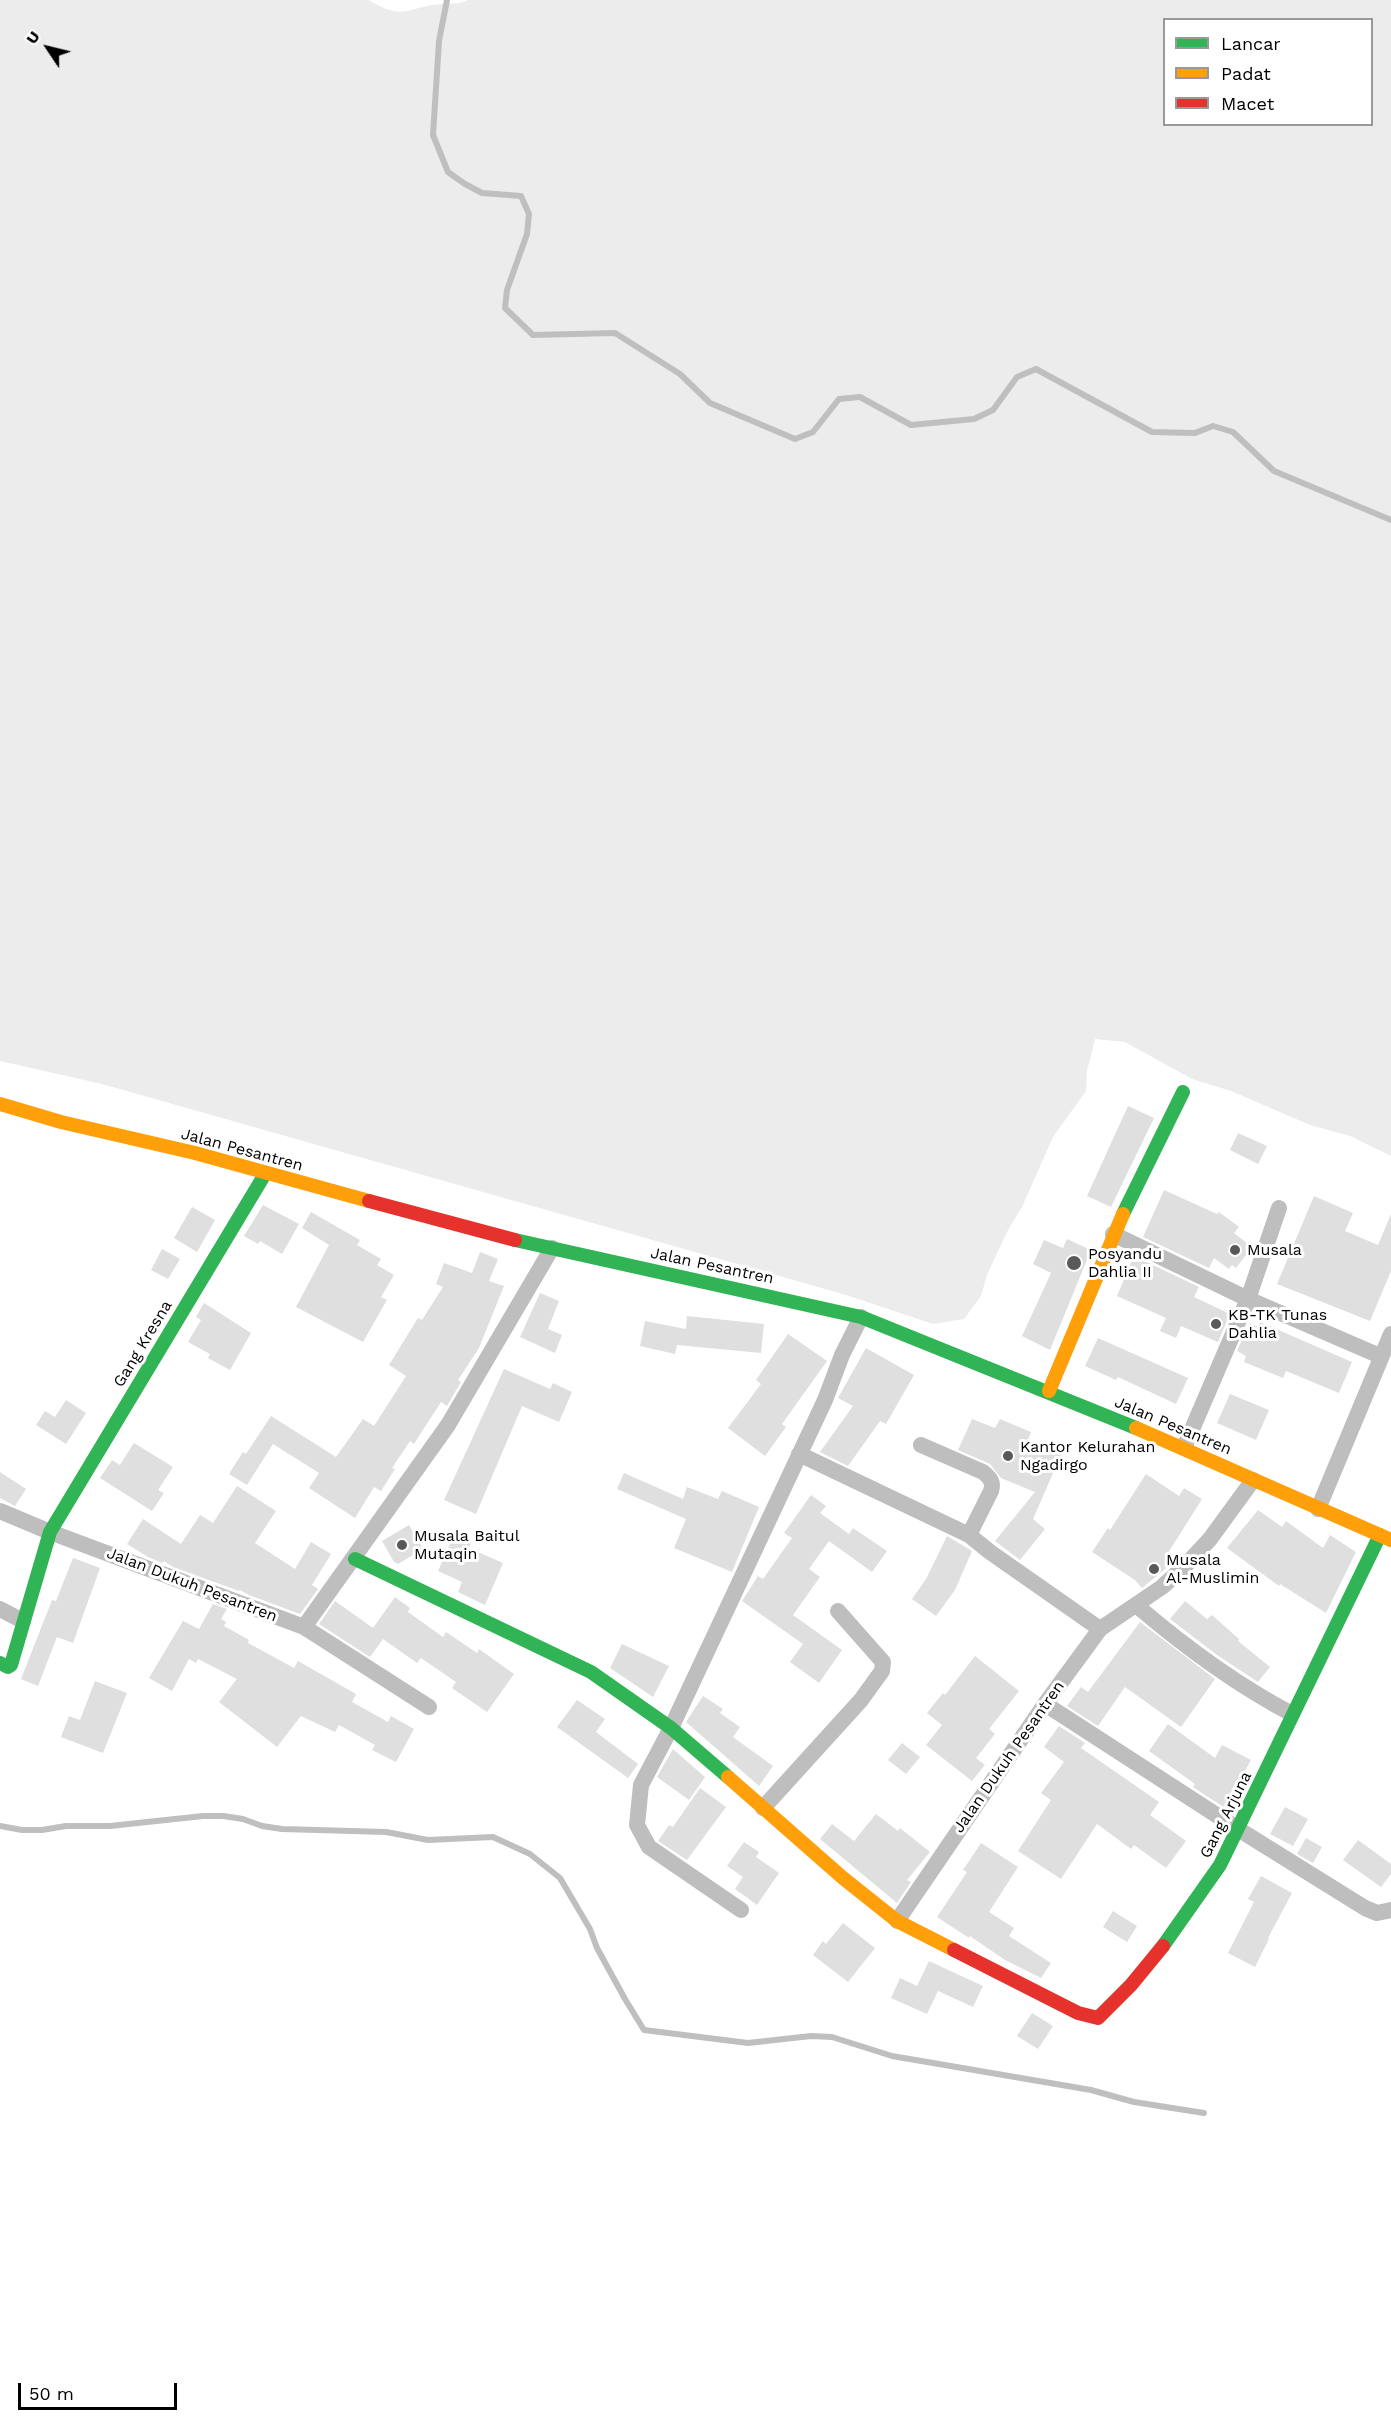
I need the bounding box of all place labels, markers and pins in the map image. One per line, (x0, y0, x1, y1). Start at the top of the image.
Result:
place label: Musala (1247, 1240, 1302, 1260)
marker: Musala (1228, 1243, 1242, 1257)
place label: Posyandu Dahlia II (1088, 1244, 1162, 1282)
marker: Posyandu Dahlia II (1065, 1254, 1083, 1272)
place label: KB-TK Tunas Dahlia (1228, 1305, 1327, 1343)
marker: KB-TK Tunas Dahlia (1209, 1317, 1223, 1331)
place label: Kantor Kelurahan Ngadirgo (1020, 1437, 1155, 1475)
marker: Kantor Kelurahan Ngadirgo (1001, 1449, 1015, 1463)
place label: Musala Baitul Mutaqin (414, 1526, 520, 1564)
marker: Musala Baitul Mutaqin (395, 1538, 409, 1552)
place label: Musala Al-Muslimin (1166, 1550, 1259, 1588)
marker: Musala Al-Muslimin (1147, 1562, 1161, 1576)

